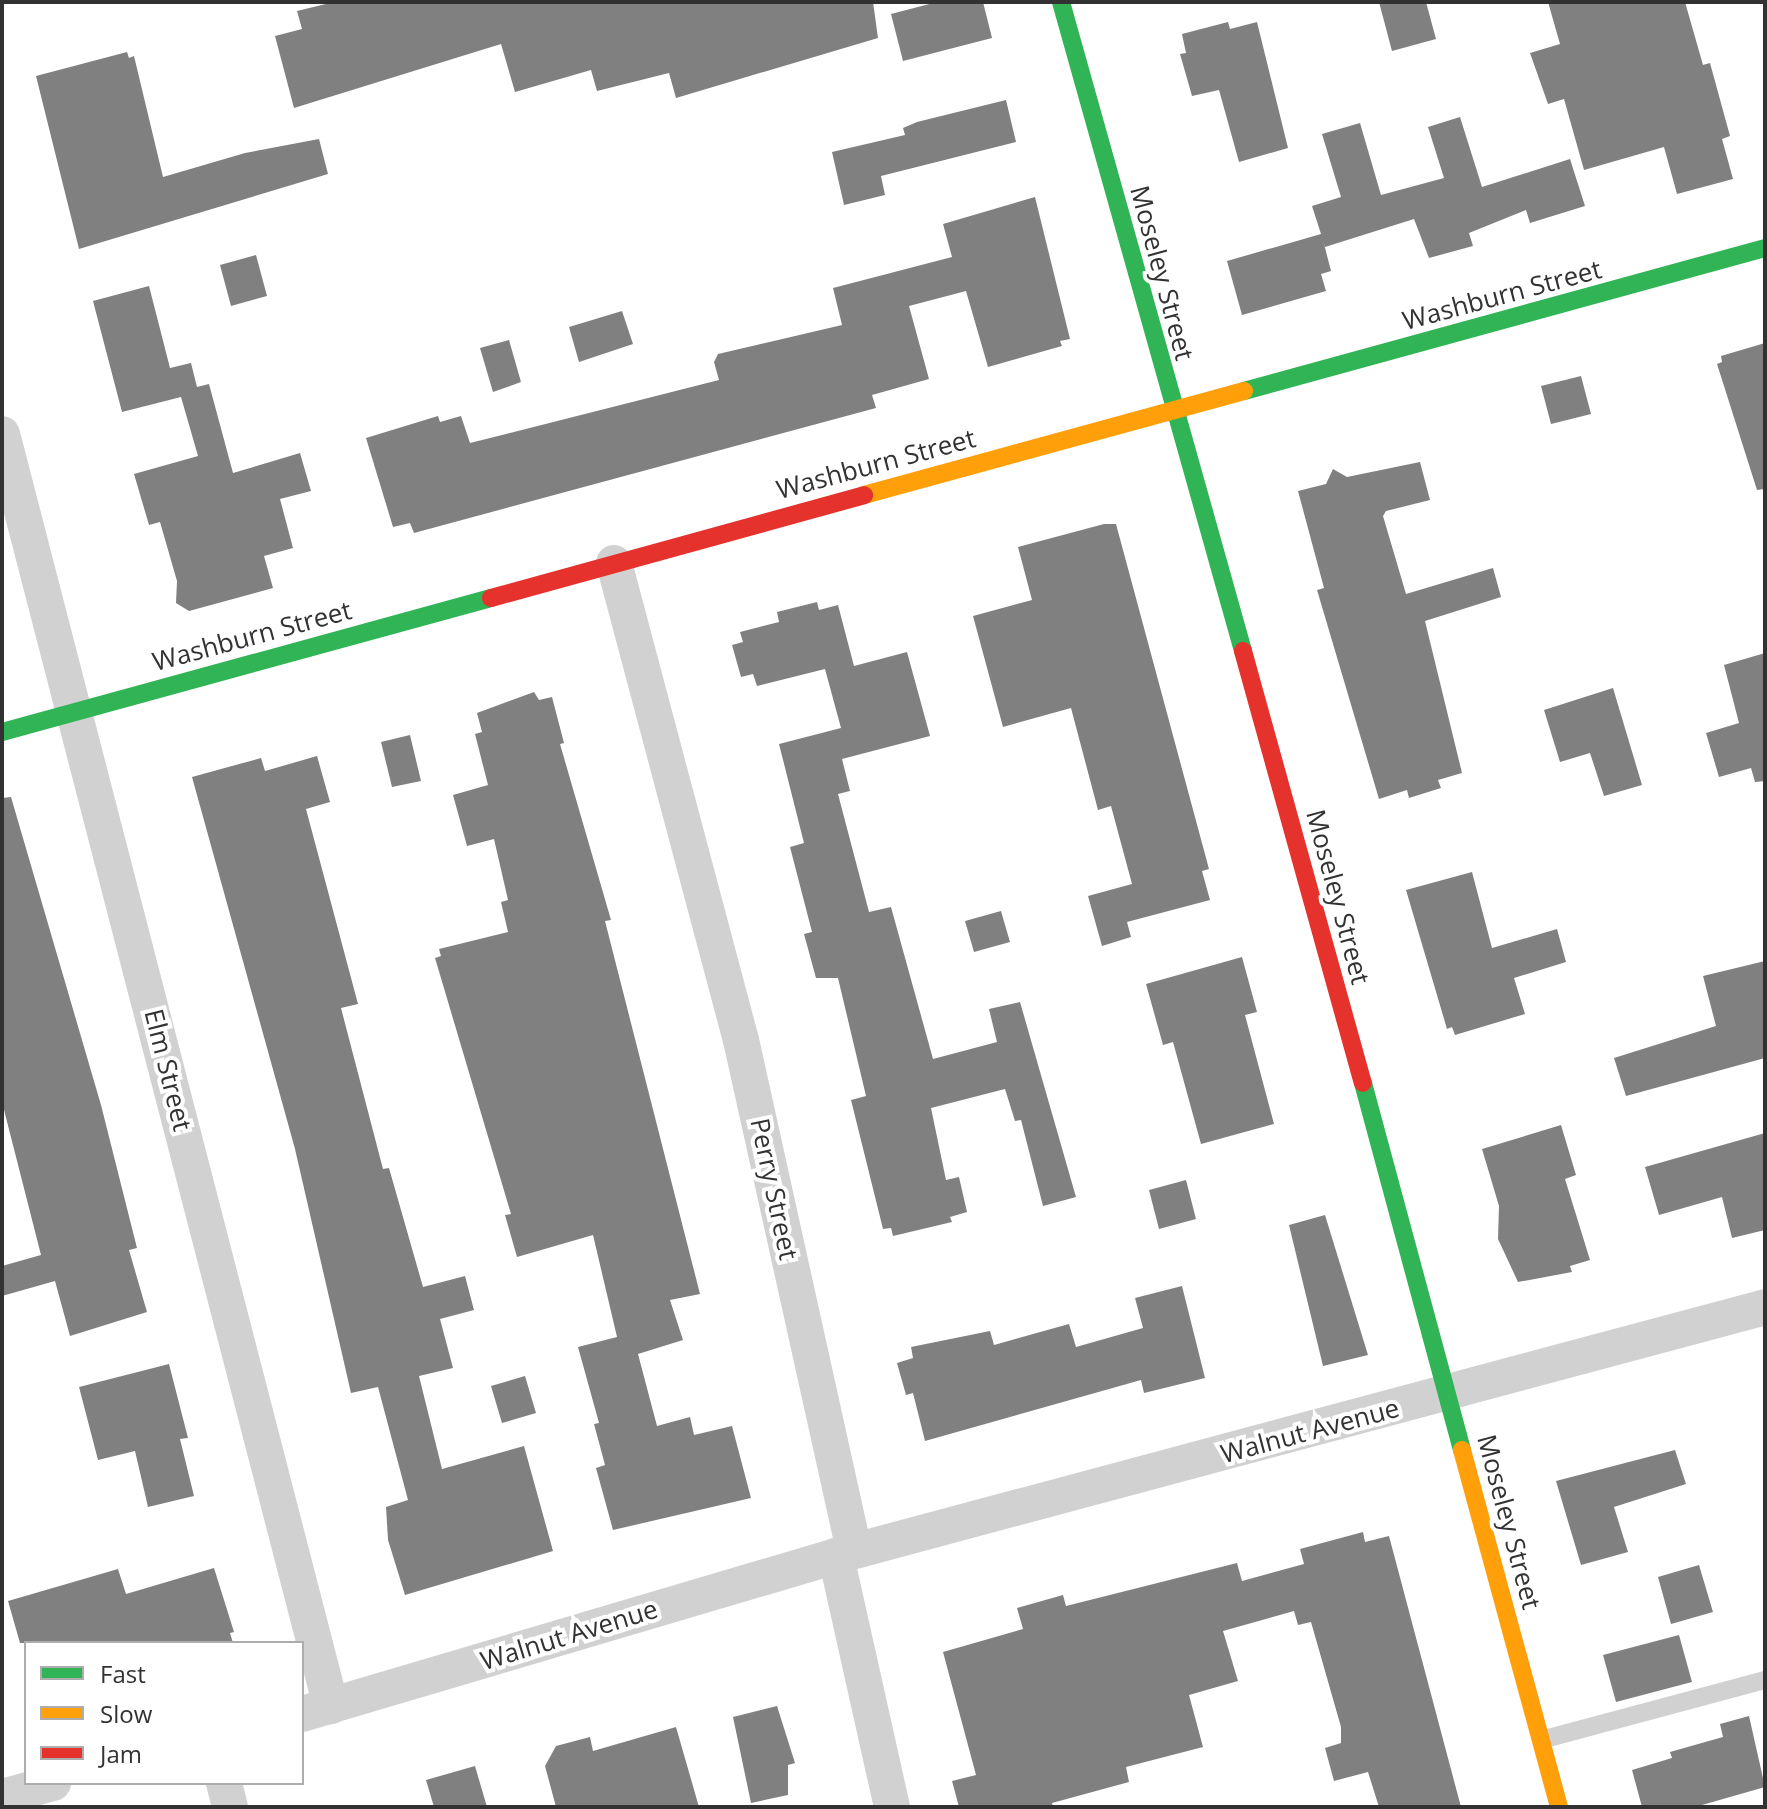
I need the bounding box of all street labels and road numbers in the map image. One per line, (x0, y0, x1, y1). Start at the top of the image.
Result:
street label: Moseley Street (1124, 182, 1200, 364)
street label: Washburn Street (1399, 253, 1605, 337)
street label: Washburn Street (773, 422, 979, 506)
street label: Washburn Street (149, 594, 355, 678)
street label: Moseley Street (1300, 806, 1376, 988)
street label: Elm Street (138, 1006, 198, 1134)
street label: Perry Street (744, 1115, 804, 1263)
street label: Walnut Avenue (1217, 1392, 1403, 1470)
street label: Moseley Street (1471, 1431, 1547, 1613)
street label: Walnut Avenue (477, 1593, 661, 1677)

